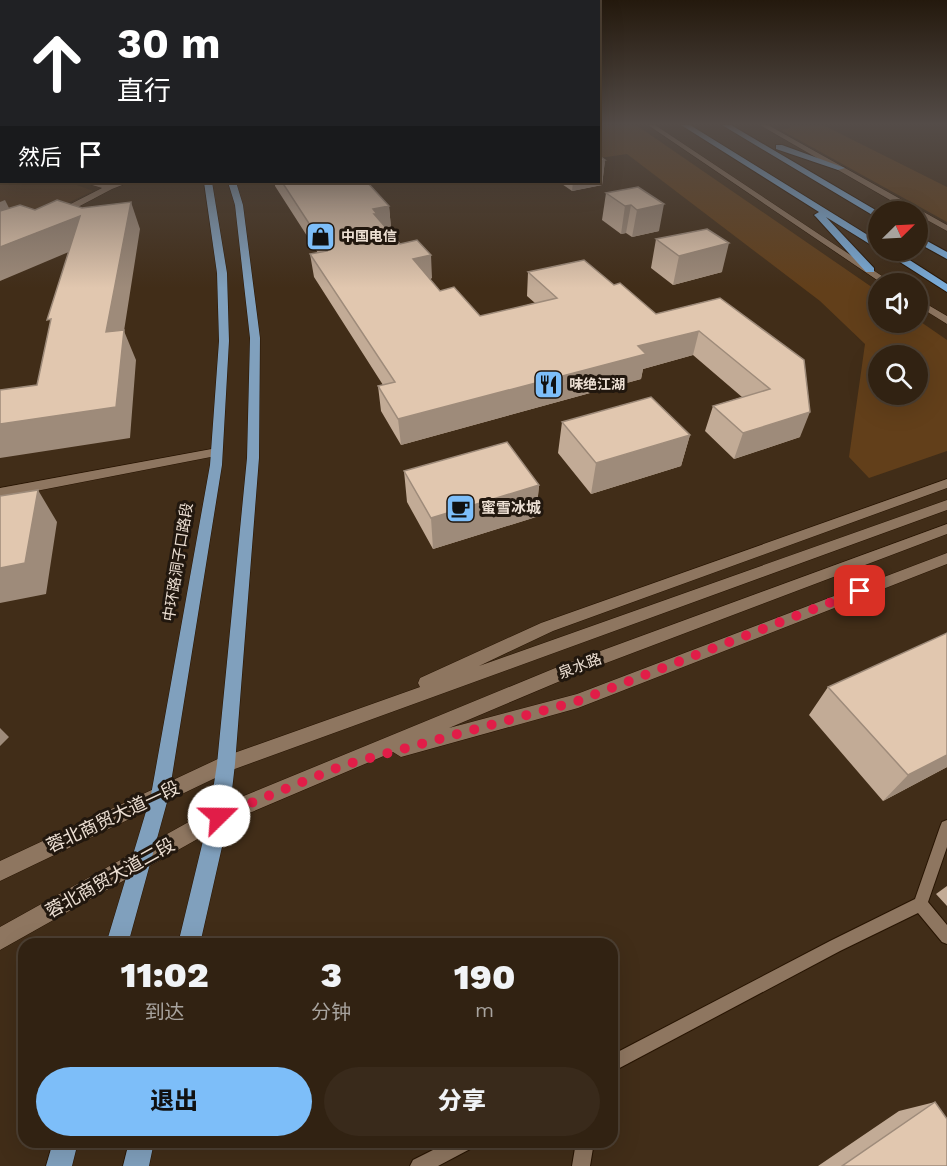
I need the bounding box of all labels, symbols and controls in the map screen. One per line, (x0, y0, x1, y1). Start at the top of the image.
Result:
text: 30 m (117, 19, 221, 68)
icon: ahead (18, 24, 96, 102)
text: 直行 (117, 75, 171, 107)
icon: arrive (74, 138, 107, 171)
text: 然后 (18, 145, 62, 170)
north arrow (868, 201, 928, 261)
map controls (868, 201, 928, 405)
shop icon: 中国电信 (304, 220, 336, 252)
place label: 中国电信 (341, 228, 397, 244)
button: sound (868, 273, 928, 333)
button: search (868, 345, 928, 405)
restaurant icon: 味绝江湖 (532, 368, 564, 400)
place label: 味绝江湖 (569, 376, 625, 392)
cafe icon: 蜜雪冰城 (444, 492, 476, 524)
place label: 蜜雪冰城 (481, 499, 541, 517)
street label: 中环路洞子口路段 (160, 501, 196, 623)
pin (834, 565, 885, 616)
icon: arrive (843, 574, 876, 607)
street label: 泉水路 (556, 650, 604, 682)
street label: 蓉北商贸大道一段 (43, 777, 182, 856)
position arrow (187, 784, 251, 848)
street label: 蓉北商贸大道二段 (42, 833, 178, 922)
text: 11:02 (121, 954, 209, 996)
text: 3 (320, 954, 342, 996)
text: 190 (454, 956, 515, 998)
text: m (475, 998, 494, 1022)
text: 到达 (145, 1000, 185, 1024)
text: 分钟 (311, 1000, 351, 1024)
button: 退出 (36, 1067, 312, 1136)
button: 分享 (324, 1067, 600, 1136)

